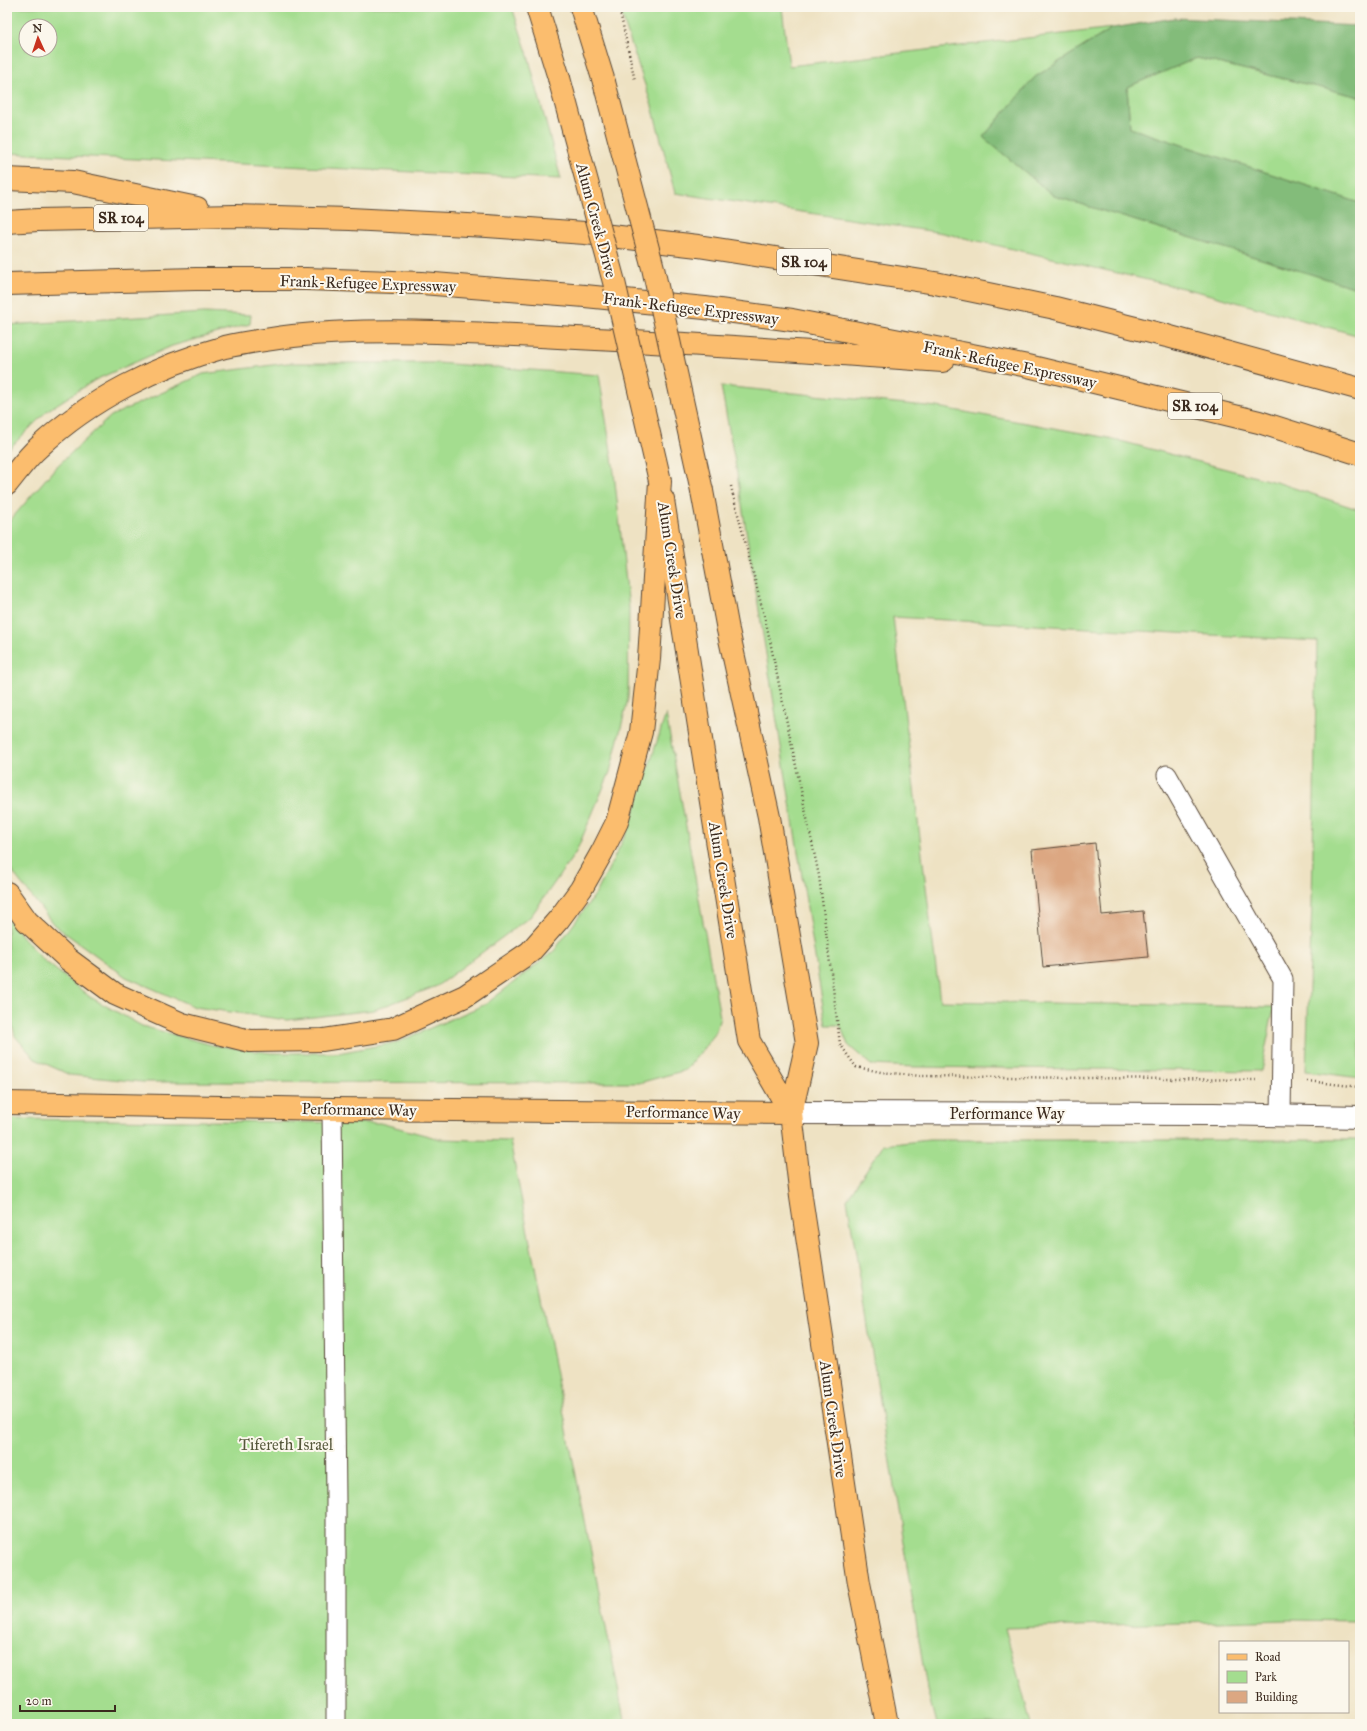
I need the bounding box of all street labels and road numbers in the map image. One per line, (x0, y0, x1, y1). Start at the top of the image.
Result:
street label: Alum Creek Drive (572, 160, 621, 280)
road number: SR 104 (94, 205, 148, 231)
road number: SR 104 (777, 249, 831, 275)
street label: Frank-Refugee Expressway (279, 271, 457, 297)
street label: Frank-Refugee Expressway (602, 288, 780, 330)
street label: Frank-Refugee Expressway (921, 337, 1099, 393)
road number: SR 104 (1168, 393, 1222, 419)
street label: Alum Creek Drive (654, 499, 691, 620)
street label: Alum Creek Drive (705, 819, 742, 940)
street label: Performance Way (301, 1099, 417, 1120)
street label: Performance Way (625, 1102, 741, 1123)
street label: Performance Way (949, 1104, 1065, 1123)
street label: Alum Creek Drive (816, 1358, 851, 1479)

